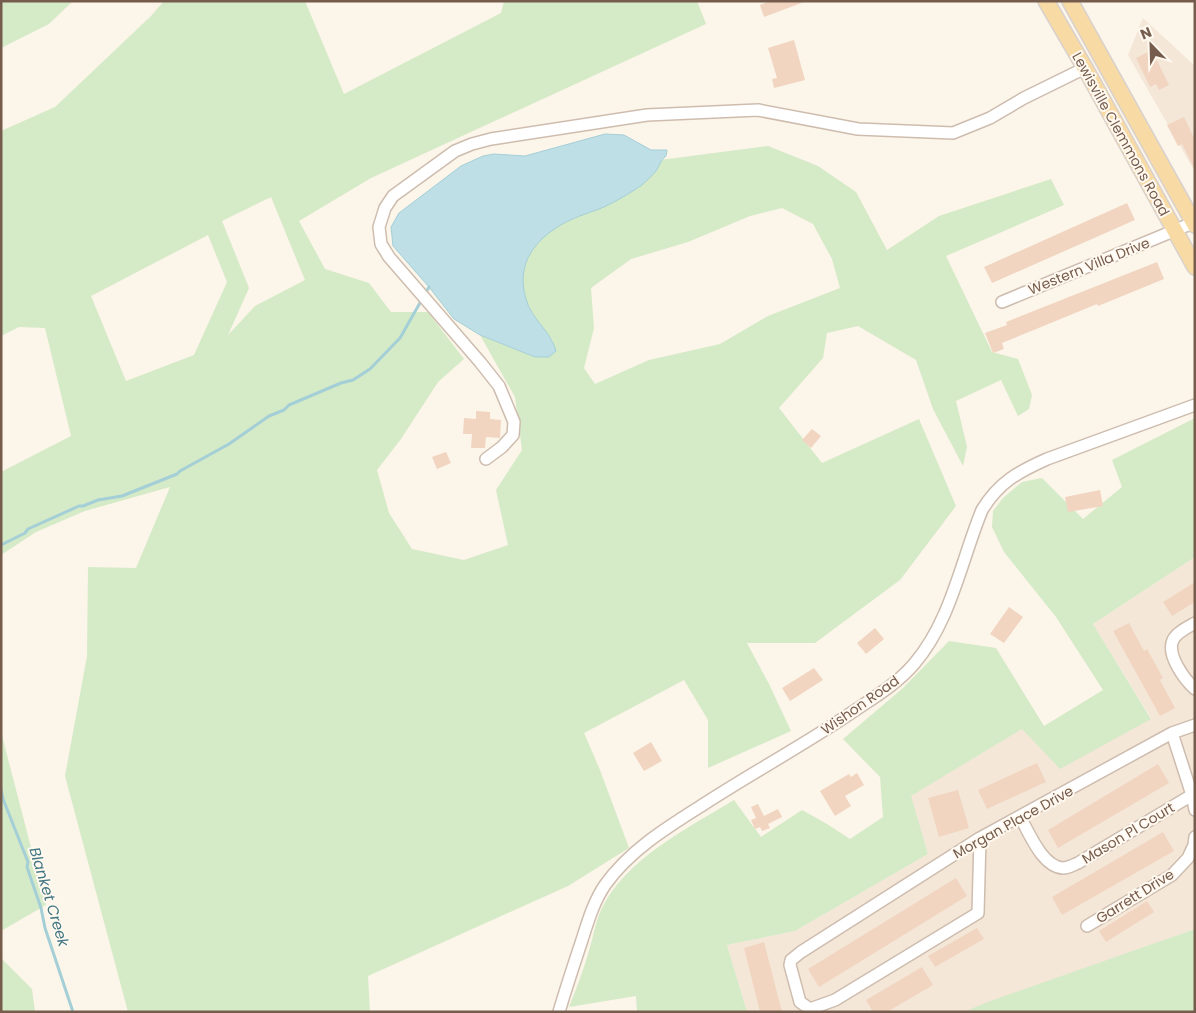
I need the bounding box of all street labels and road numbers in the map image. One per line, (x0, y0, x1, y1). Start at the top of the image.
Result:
street label: Lewisville Clemmons Road (1067, 48, 1175, 220)
street label: Western Villa Drive (1025, 232, 1153, 300)
street label: Wishon Road (817, 671, 903, 739)
street label: Morgan Place Drive (949, 780, 1077, 863)
street label: Mason Pl Court (1078, 797, 1178, 869)
street label: Garrett Drive (1092, 864, 1178, 928)

